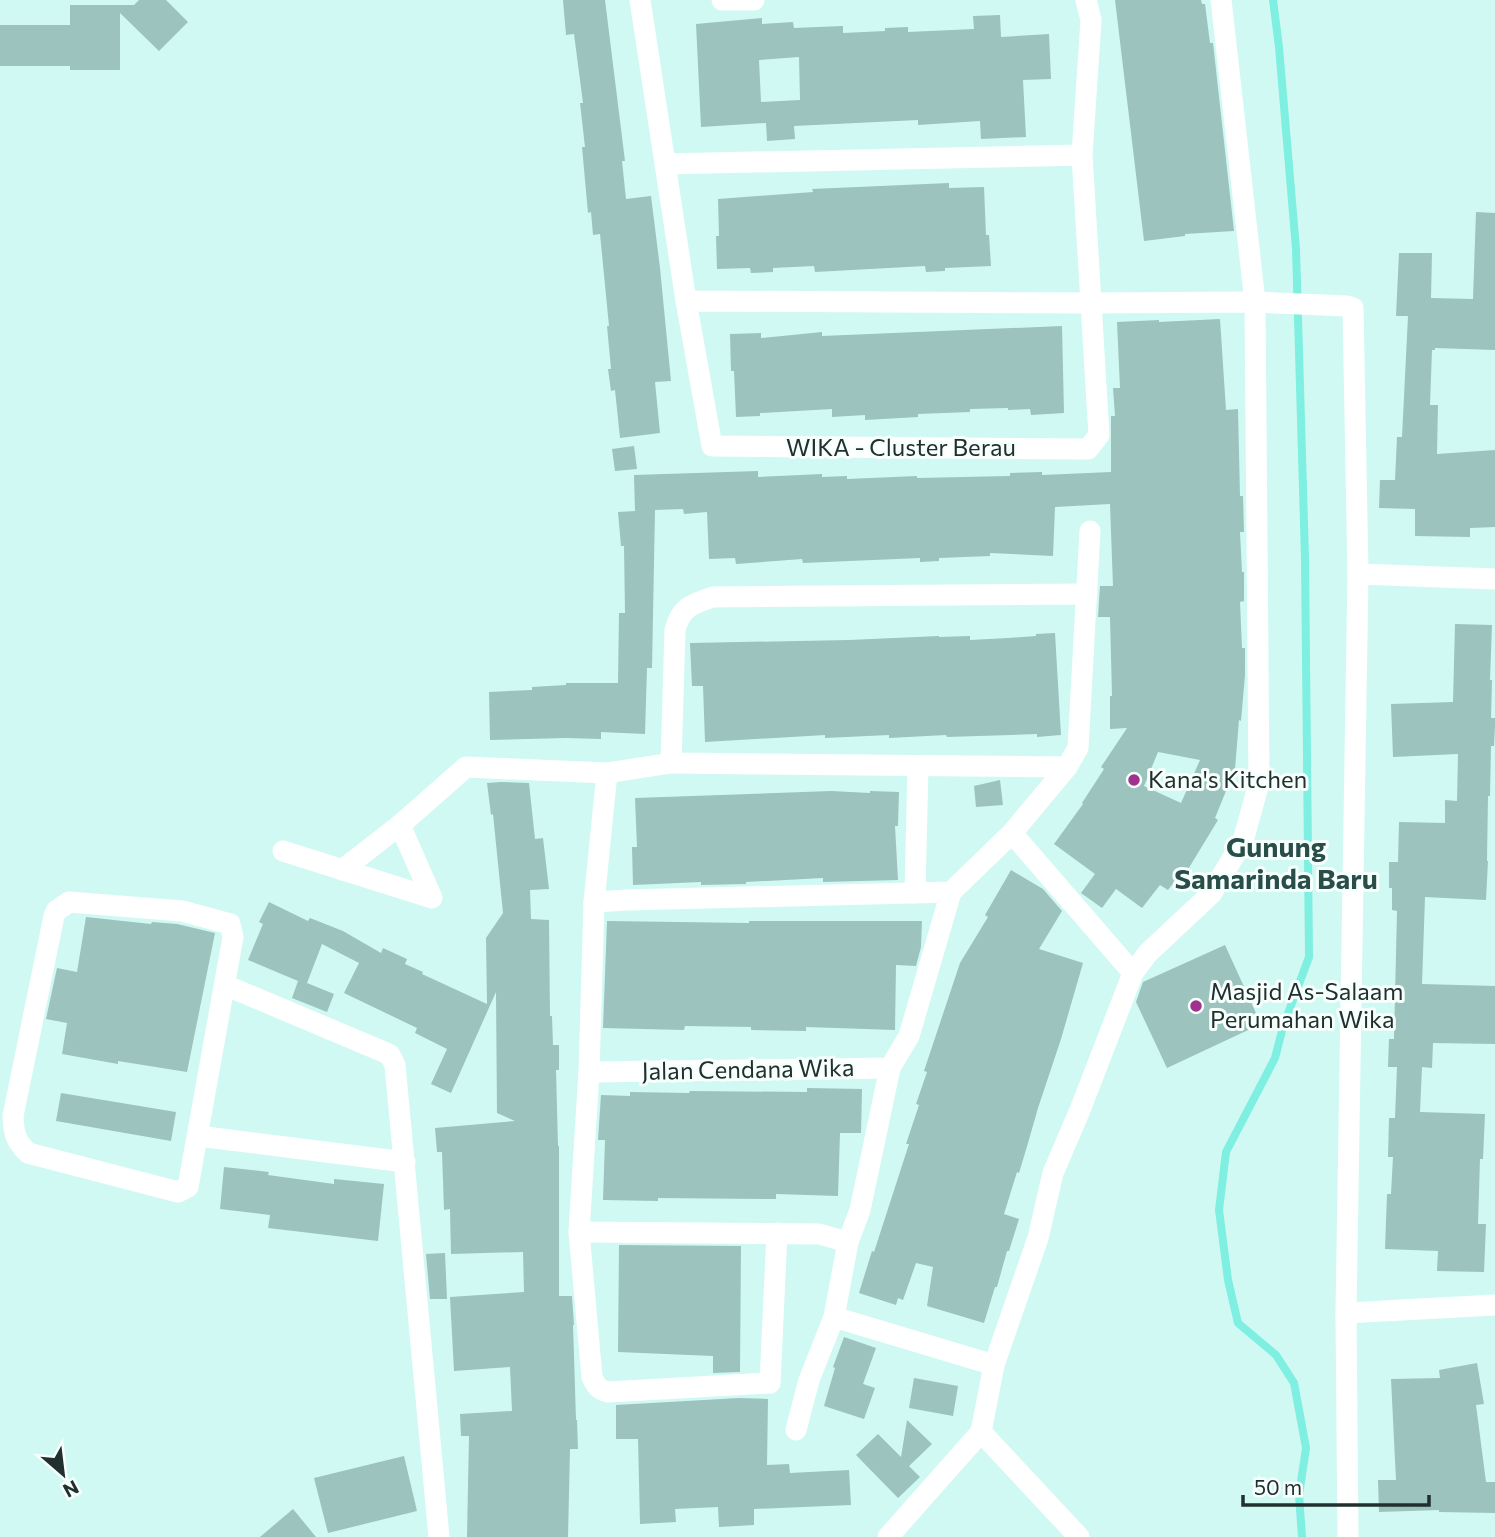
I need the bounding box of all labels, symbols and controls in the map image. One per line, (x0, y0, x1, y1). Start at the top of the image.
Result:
street label: WIKA - Cluster Berau (786, 432, 1016, 461)
place label: Kana's Kitchen (1148, 764, 1307, 793)
marker: Kana's Kitchen (1126, 772, 1142, 788)
district label: Gunung Samarinda Baru (1174, 829, 1378, 895)
place label: Masjid As-Salaam Perumahan Wika (1210, 976, 1403, 1033)
marker: Masjid As-Salaam Perumahan Wika (1188, 998, 1204, 1014)
street label: Jalan Cendana Wika (641, 1052, 855, 1085)
north arrow (28, 1439, 98, 1509)
scale bar (1243, 1464, 1428, 1508)
text: 50 m (1254, 1474, 1302, 1499)
text: N (60, 1476, 83, 1503)

